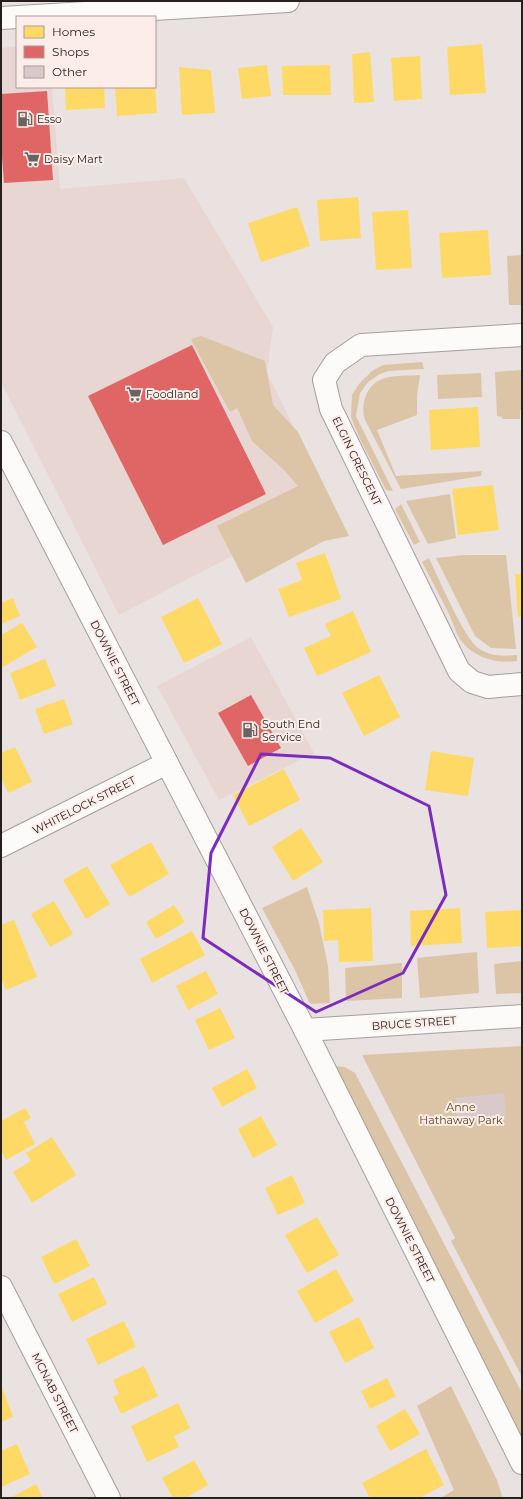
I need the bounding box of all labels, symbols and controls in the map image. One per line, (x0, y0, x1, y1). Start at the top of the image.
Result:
legend (16, 16, 156, 88)
text: Homes (52, 24, 95, 39)
text: Shops (52, 44, 89, 59)
text: Other (52, 64, 87, 79)
fuel station icon: Esso (16, 110, 34, 128)
place label: Esso (37, 112, 62, 126)
supermarket icon: Daisy Mart (23, 150, 41, 168)
place label: Daisy Mart (44, 152, 103, 166)
supermarket icon: Foodland (125, 385, 143, 403)
place label: Foodland (146, 387, 198, 401)
street label: ELGIN CRESCENT (329, 414, 385, 509)
street label: DOWNIE STREET (87, 618, 143, 709)
place label: South End Service (262, 717, 320, 744)
fuel station icon: South End Service (241, 721, 259, 739)
street label: WHITELOCK STREET (30, 773, 139, 837)
street label: DOWNIE STREET (236, 906, 292, 997)
street label: BRUCE STREET (371, 1013, 458, 1033)
park label: Anne Hathaway Park (419, 1100, 503, 1127)
street label: DOWNIE STREET (382, 1195, 438, 1286)
street label: MCNAB STREET (29, 1350, 82, 1436)

